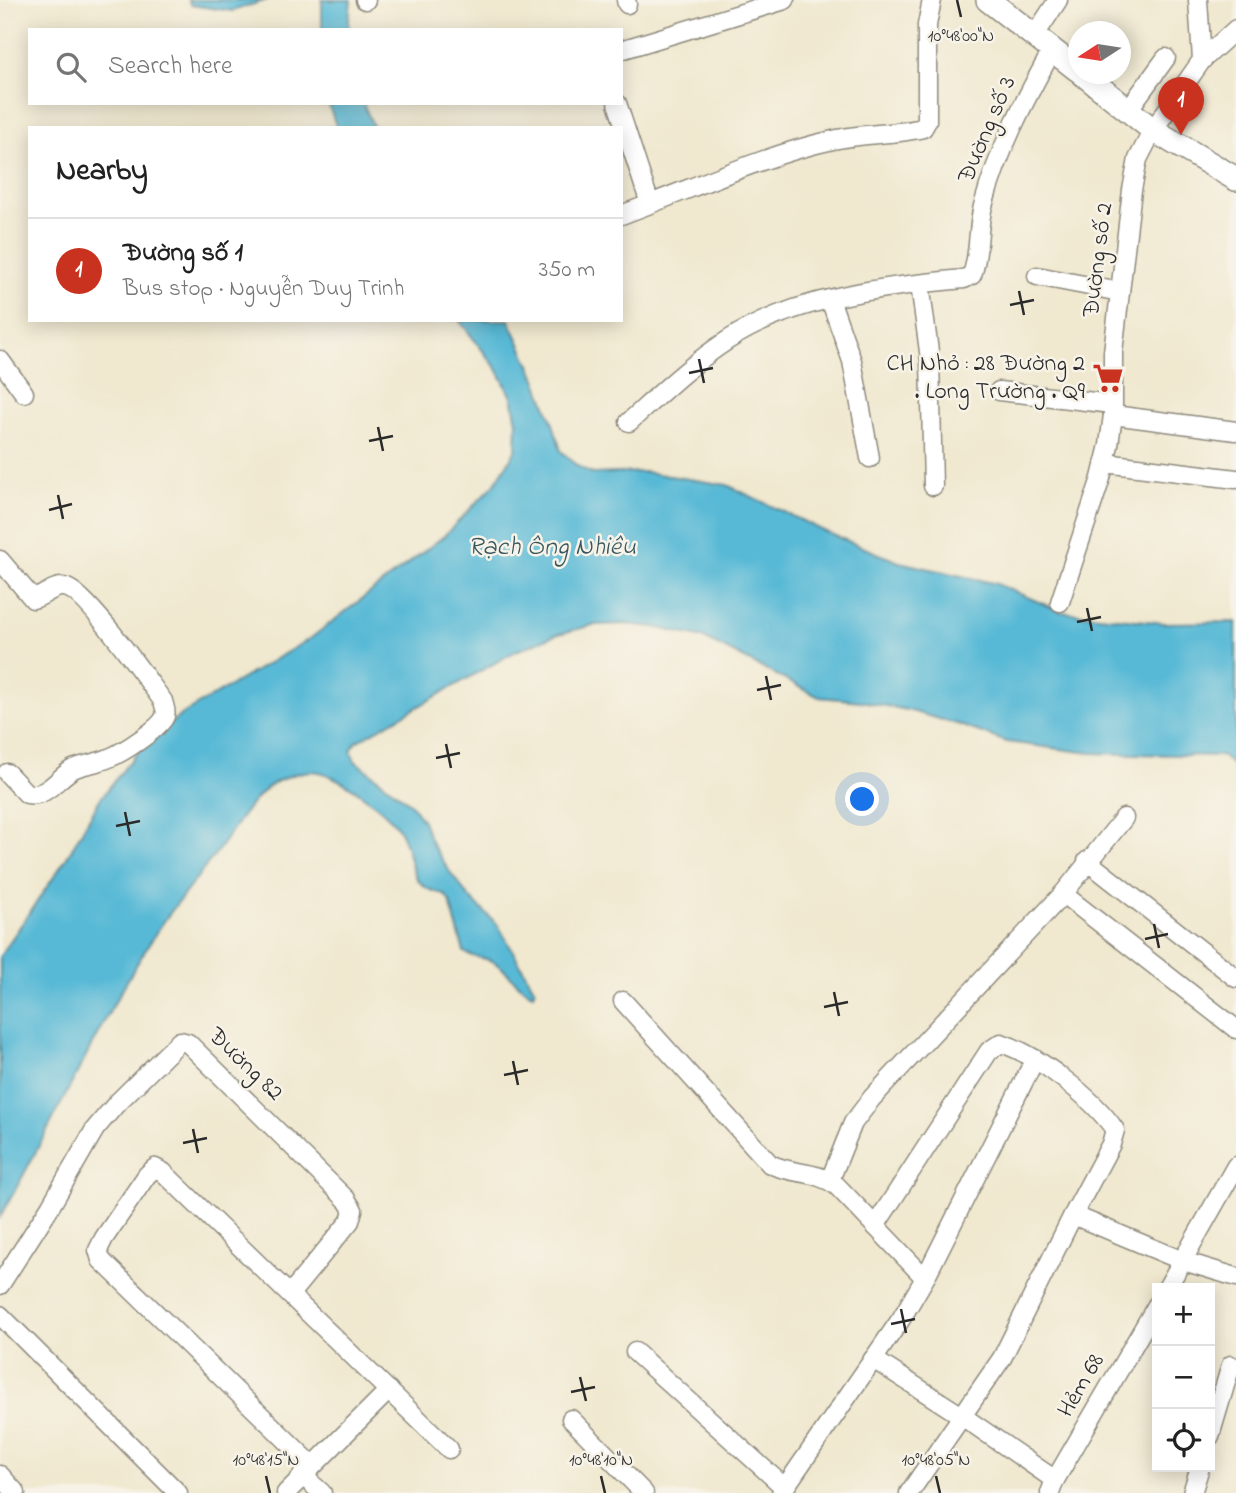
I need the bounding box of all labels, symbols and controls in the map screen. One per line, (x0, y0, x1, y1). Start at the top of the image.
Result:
north arrow (1068, 21, 1131, 84)
text: 10°48'00"N (928, 24, 994, 50)
search box (28, 28, 623, 105)
icon: search (52, 48, 90, 86)
text: Search here (108, 48, 233, 86)
street label: Đường số 3 (949, 71, 1026, 190)
pin: 1 (1158, 77, 1204, 135)
text: Nearby (56, 150, 148, 194)
street label: Đường số 2 (1075, 201, 1123, 320)
text: Đường số 1 (123, 235, 243, 273)
text: 1 (75, 254, 83, 287)
text: 350 m (539, 254, 595, 287)
text: Bus stop · Nguyễn Duy Trinh (123, 273, 404, 306)
place label: CH Nhỏ : 28 Đường 2 . Long Trường . Q9 (887, 347, 1086, 410)
supermarket icon: CH Nhỏ : 28 Đường 2 . Long Trường . Q9 (1091, 361, 1125, 395)
water label: Rạch Ông Nhiêu (468, 529, 636, 567)
your location (845, 782, 879, 816)
street label: Đường 82 (199, 1019, 291, 1110)
map controls (1152, 1283, 1215, 1472)
button: + (1152, 1283, 1215, 1346)
button: − (1152, 1346, 1215, 1409)
street label: Hẻm 68 (1050, 1347, 1114, 1425)
button: locate (1152, 1409, 1215, 1472)
text: 10°48'15"N (233, 1448, 299, 1474)
text: 10°48'10"N (569, 1448, 633, 1474)
text: 10°48'05"N (902, 1448, 970, 1474)

